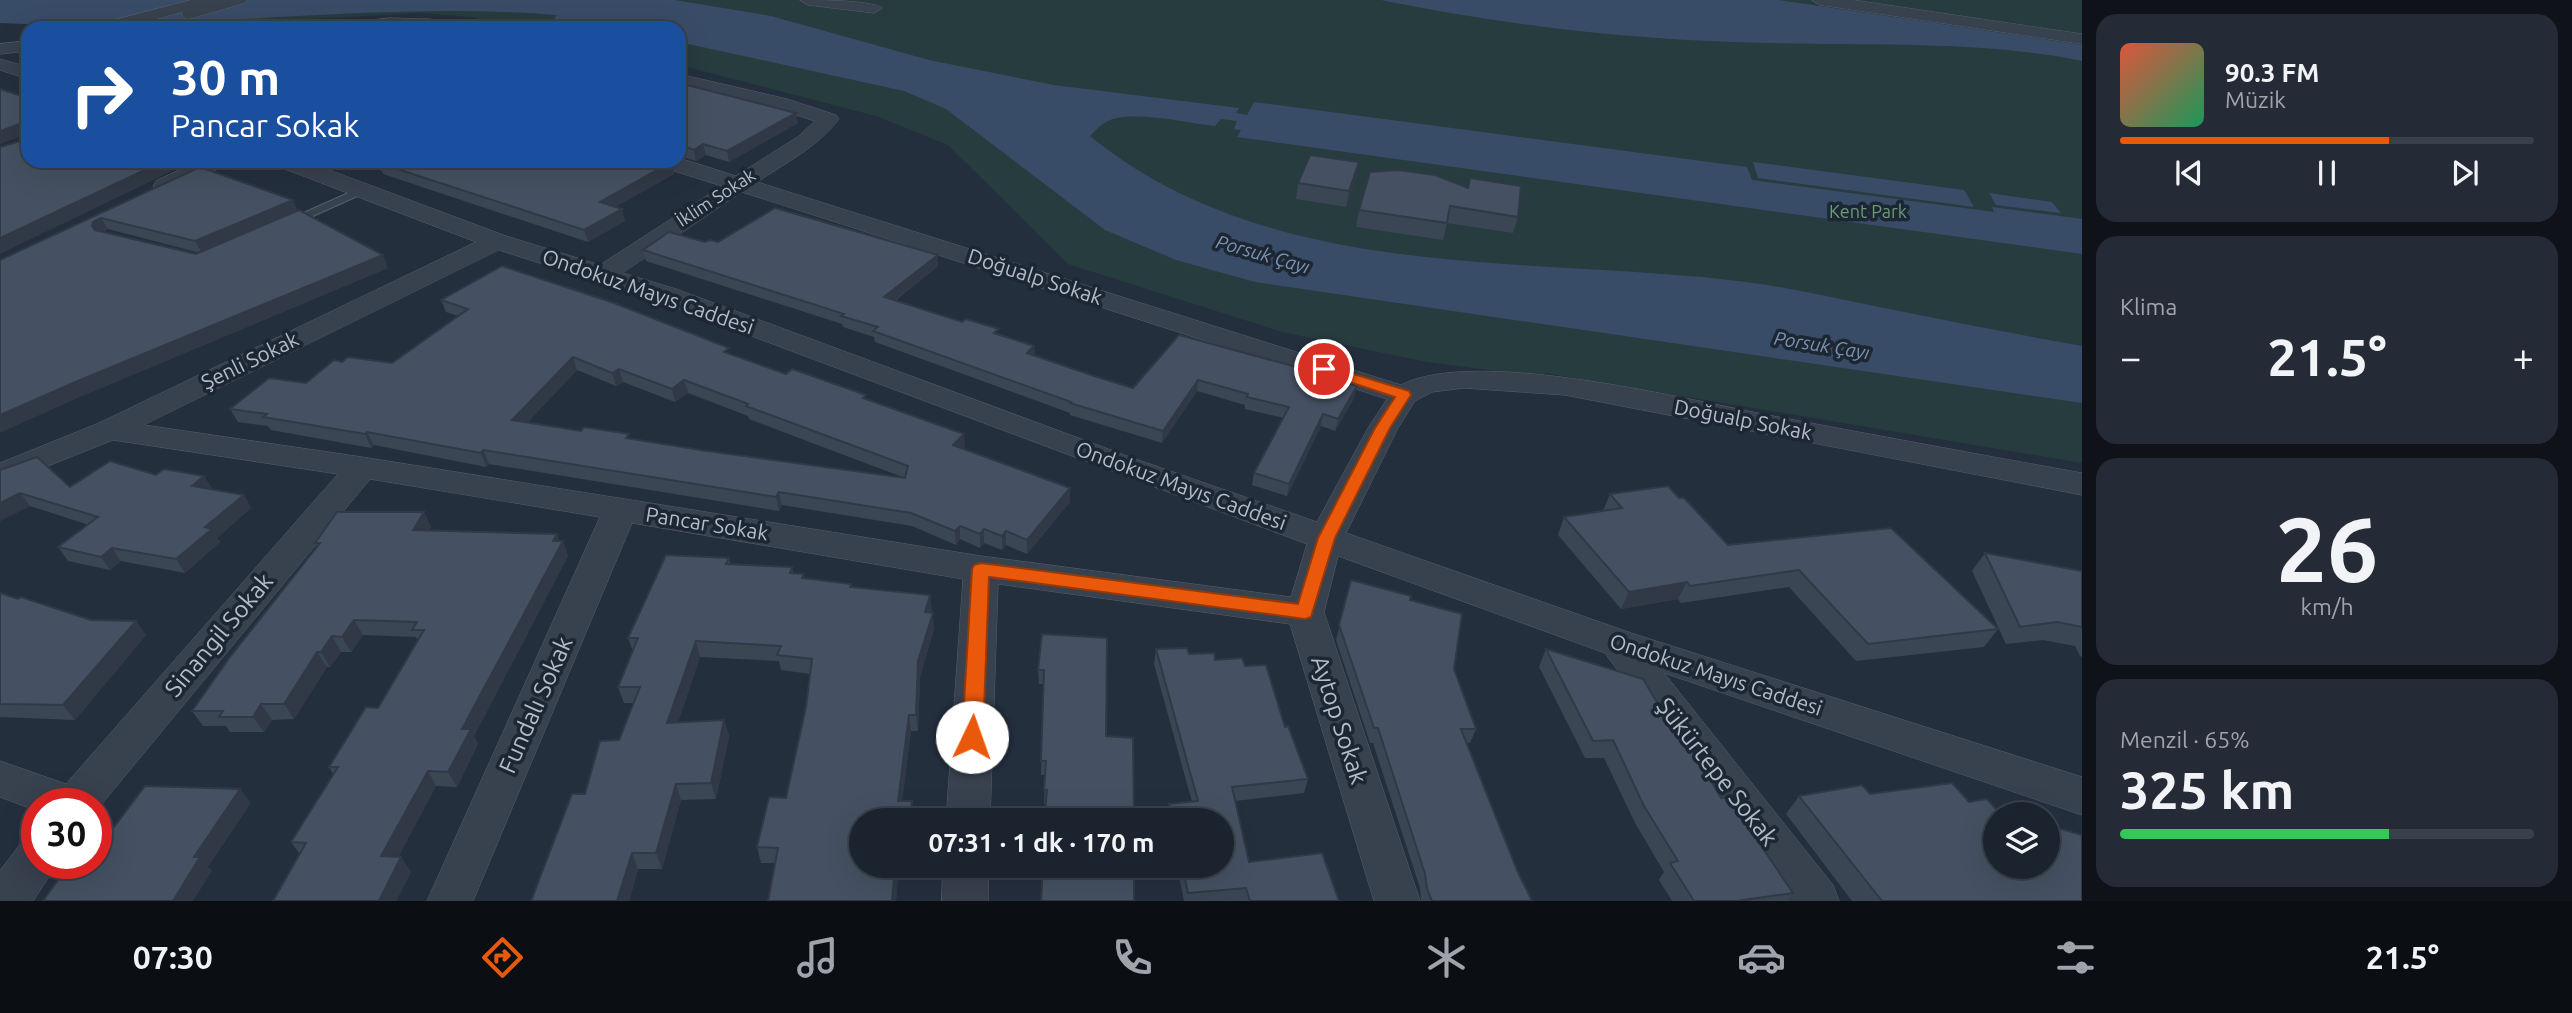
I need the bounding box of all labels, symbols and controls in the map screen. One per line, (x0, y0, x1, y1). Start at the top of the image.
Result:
icon: right (56, 49, 147, 140)
text: 30 m (171, 49, 280, 104)
text: 90.3 FM (2225, 58, 2319, 87)
text: Müzik (2225, 87, 2286, 112)
text: Pancar Sokak (171, 107, 359, 143)
icon: previous (2170, 154, 2208, 192)
icon: pause (2308, 154, 2346, 192)
icon: next (2446, 154, 2484, 192)
street label: İklim Sokak (672, 164, 759, 230)
park label: Kent Park (1829, 201, 1907, 221)
water label: Porsuk Çayı (1214, 230, 1313, 278)
street label: Doğualp Sokak (965, 243, 1106, 309)
street label: Ondokuz Mayıs Caddesi (539, 244, 757, 339)
text: Klima (2120, 294, 2177, 319)
street label: Şenli Sokak (197, 326, 302, 394)
water label: Porsuk Çayı (1773, 327, 1872, 363)
text: 21.5° (2267, 328, 2387, 386)
text: − (2120, 336, 2141, 378)
text: + (2513, 336, 2534, 378)
pin (1294, 339, 1354, 399)
icon: arrive (1305, 350, 1343, 388)
street label: Doğualp Sokak (1672, 394, 1815, 444)
street label: Ondokuz Mayıs Caddesi (1073, 436, 1290, 534)
text: 26 (2276, 497, 2378, 599)
street label: Pancar Sokak (644, 501, 771, 545)
street label: Sinangil Sokak (159, 567, 278, 702)
text: km/h (2300, 594, 2354, 619)
street label: Ondokuz Mayıs Caddesi (1607, 628, 1826, 720)
street label: Fundalı Sokak (493, 632, 578, 777)
street label: Aytop Sokak (1306, 652, 1373, 787)
street label: Şükürtepe Sokak (1651, 693, 1783, 851)
position arrow (935, 700, 1009, 774)
text: Menzil · 65% (2120, 727, 2250, 752)
text: 325 km (2120, 761, 2294, 819)
speed limit sign: 30 (21, 788, 112, 879)
map controls (1983, 802, 2060, 879)
button: layers (1983, 802, 2060, 879)
text: 07:31 · 1 dk · 170 m (928, 828, 1155, 857)
icon: directions (478, 933, 527, 982)
icon: music (793, 933, 842, 982)
icon: phone (1108, 933, 1157, 982)
icon: climate (1422, 933, 1471, 982)
icon: car (1737, 933, 1786, 982)
icon: filters (2051, 933, 2100, 982)
text: 07:30 (133, 939, 213, 975)
text: 21.5° (2366, 939, 2439, 975)

